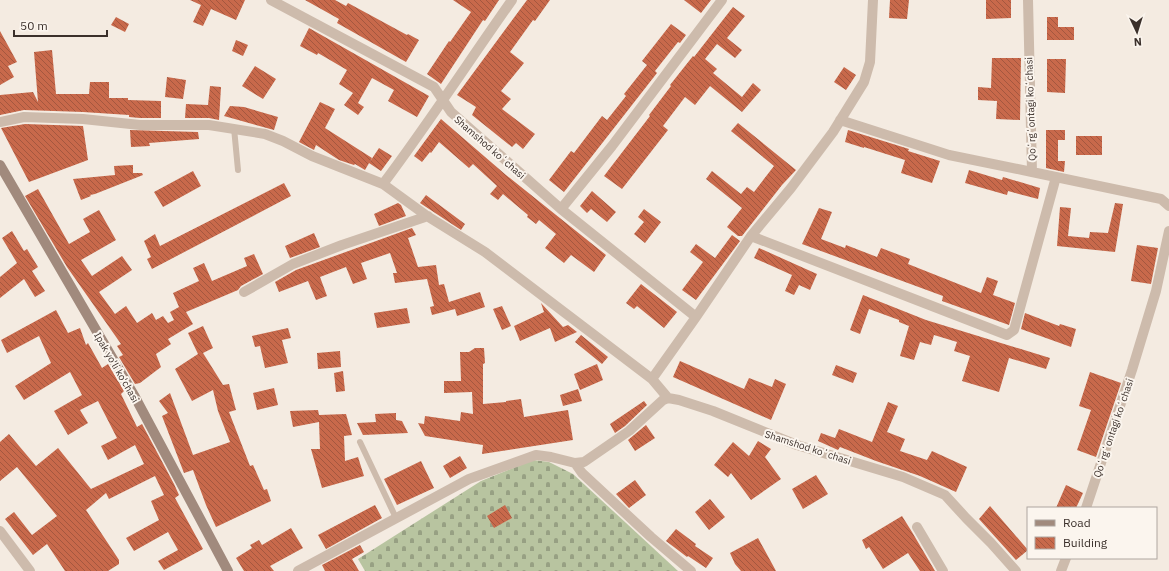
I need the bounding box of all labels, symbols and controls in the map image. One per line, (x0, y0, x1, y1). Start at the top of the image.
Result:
scale bar (14, 12, 107, 38)
north arrow (1117, 12, 1157, 52)
text: 50 m (20, 18, 48, 33)
text: N (1133, 35, 1142, 49)
street label: Qoʻrgʻontagi koʻchasi (1022, 57, 1039, 161)
street label: Shamshod koʻchasi (451, 113, 528, 182)
street label: Ipak yo'li ko'chasi (91, 330, 142, 405)
street label: Qoʻrgʻontagi koʻchasi (1090, 377, 1137, 479)
street label: Shamshod koʻchasi (763, 427, 853, 468)
legend (1027, 507, 1157, 559)
text: Road (1063, 515, 1091, 530)
text: Building (1063, 535, 1108, 550)

